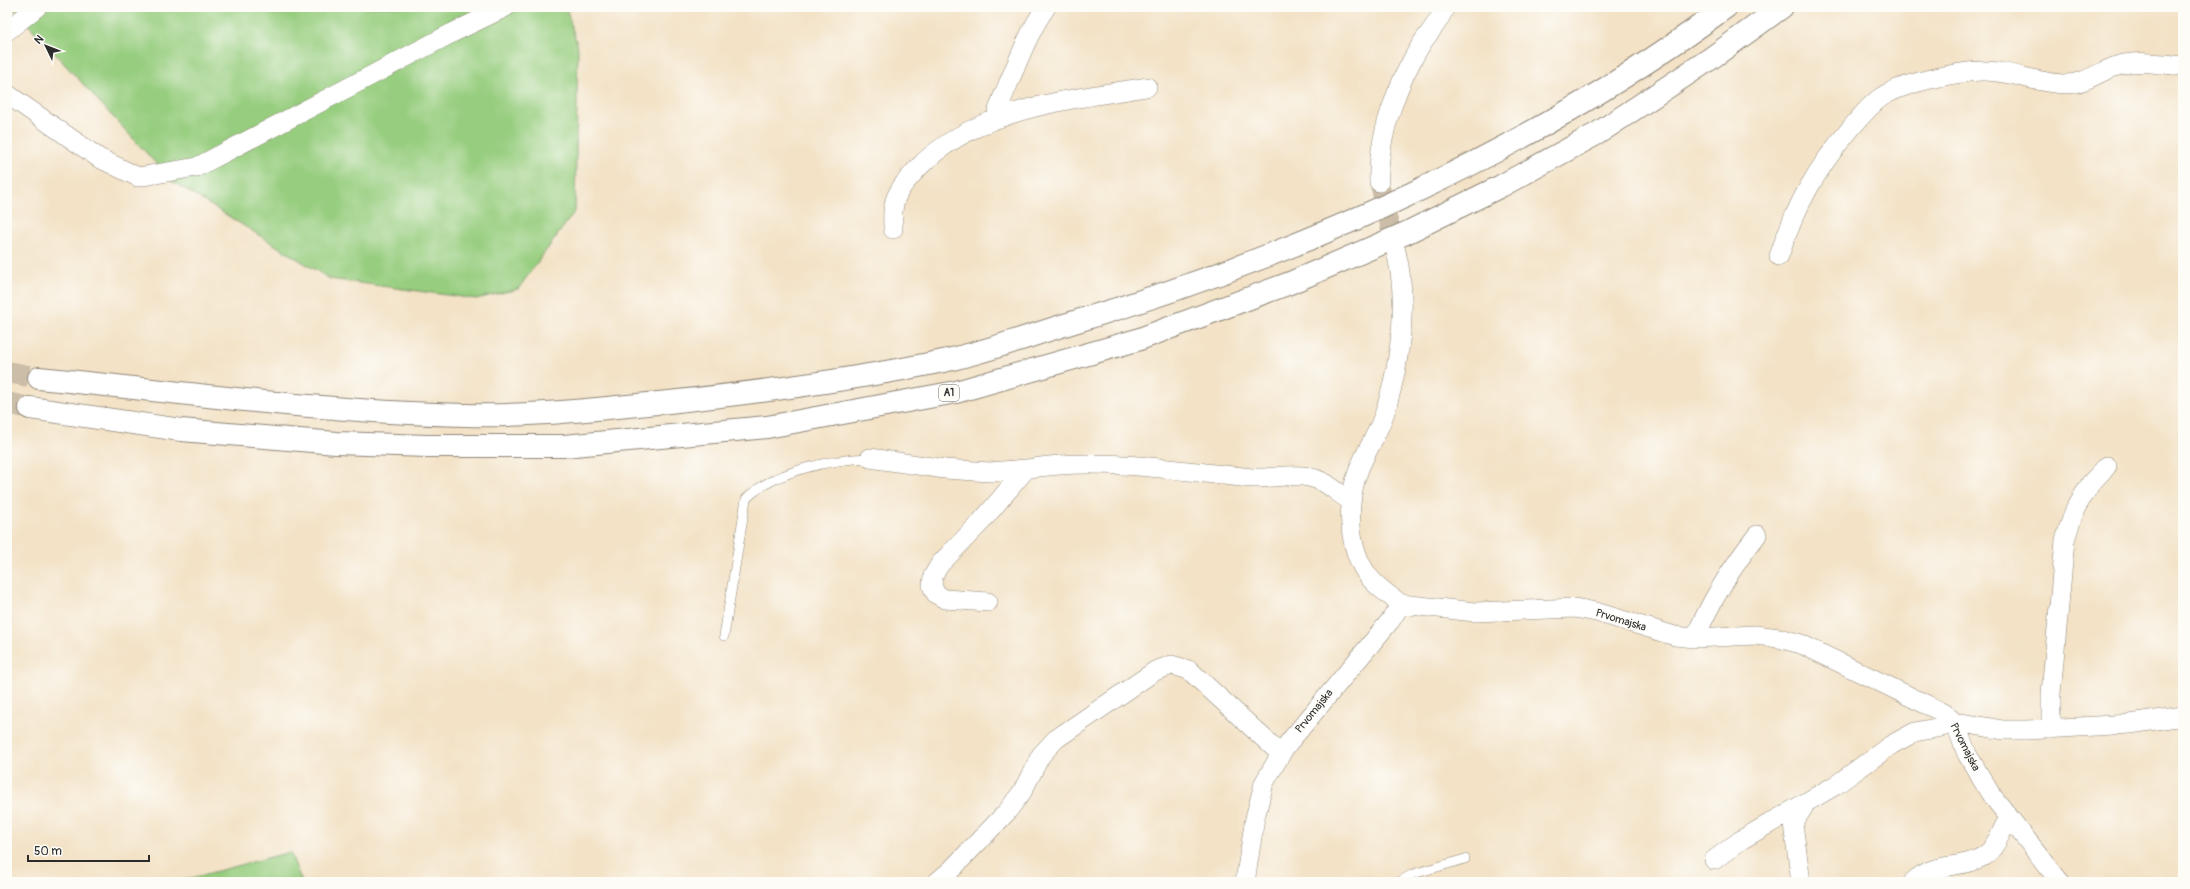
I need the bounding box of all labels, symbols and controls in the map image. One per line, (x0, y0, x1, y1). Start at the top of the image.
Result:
north arrow (26, 26, 66, 66)
text: N (32, 32, 47, 47)
road number: A1 (939, 385, 959, 401)
street label: Prvomajska (1594, 606, 1648, 634)
street label: Prvomajska (1292, 687, 1336, 735)
street label: Prvomajska (1947, 721, 1983, 773)
scale bar (28, 837, 149, 863)
text: 50 m (34, 844, 62, 859)

